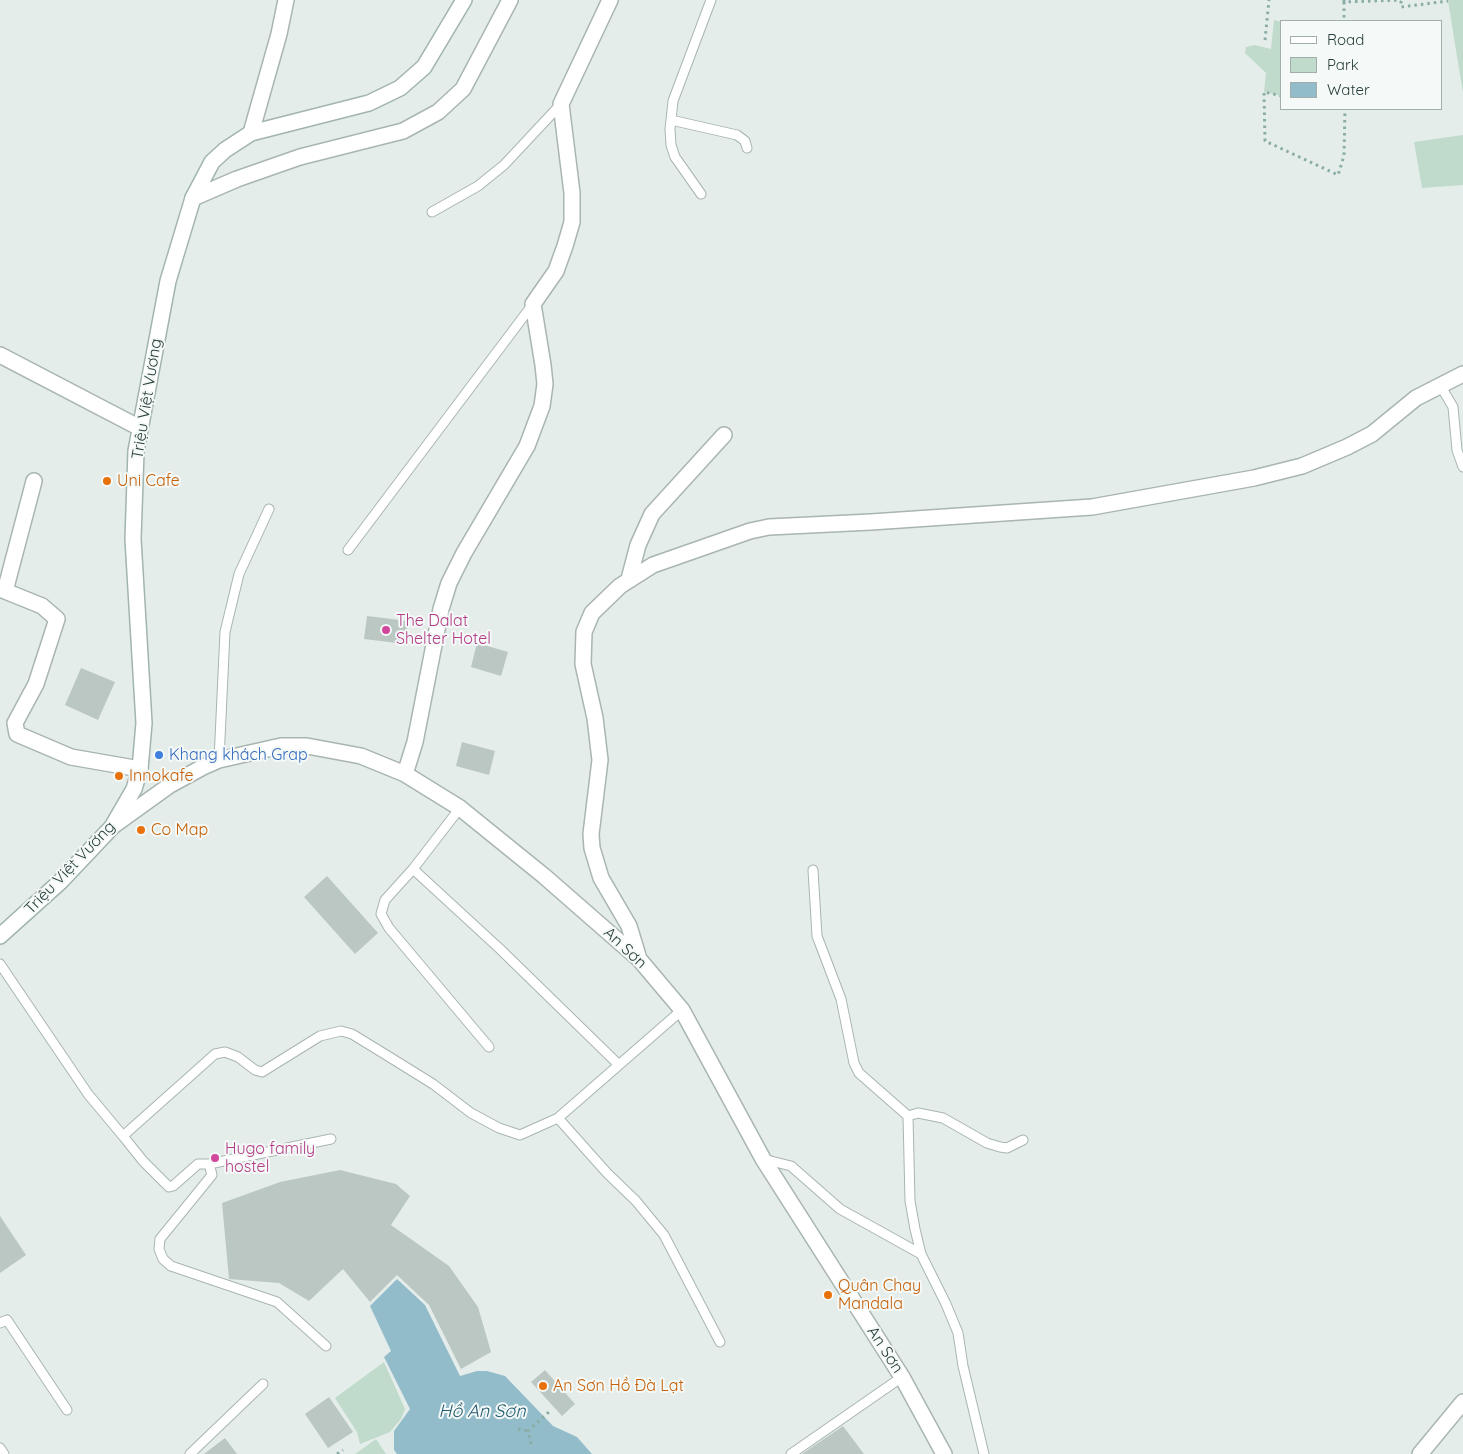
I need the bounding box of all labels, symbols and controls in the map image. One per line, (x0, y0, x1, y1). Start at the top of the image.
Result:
legend (1280, 20, 1443, 110)
text: Road (1327, 30, 1364, 49)
text: Park (1327, 55, 1359, 74)
text: Water (1327, 80, 1370, 99)
street label: Triệu Việt Vương (128, 337, 166, 461)
place label: Uni Cafe (117, 471, 180, 491)
marker: Uni Cafe (101, 475, 113, 487)
place label: The Dalat Shelter Hotel (396, 611, 491, 649)
marker: The Dalat Shelter Hotel (380, 624, 392, 636)
place label: Khang khách Grap (169, 745, 308, 765)
marker: Khang khách Grap (153, 749, 165, 761)
place label: Innokafe (129, 766, 194, 786)
marker: Innokafe (113, 770, 125, 782)
street label: Triệu Việt Vương (21, 817, 119, 919)
place label: Co Map (151, 820, 208, 840)
marker: Co Map (135, 824, 147, 836)
street label: An Sơn (599, 923, 651, 973)
place label: Hugo family hostel (225, 1139, 315, 1177)
marker: Hugo family hostel (209, 1152, 221, 1164)
place label: Quân Chay Mandala (838, 1276, 921, 1314)
marker: Quân Chay Mandala (822, 1289, 834, 1301)
street label: An Sơn (863, 1323, 907, 1377)
place label: An Sơn Hồ Đà Lạt (553, 1376, 684, 1396)
marker: An Sơn Hồ Đà Lạt (537, 1380, 549, 1392)
water label: Hồ An Sơn (438, 1401, 526, 1423)

